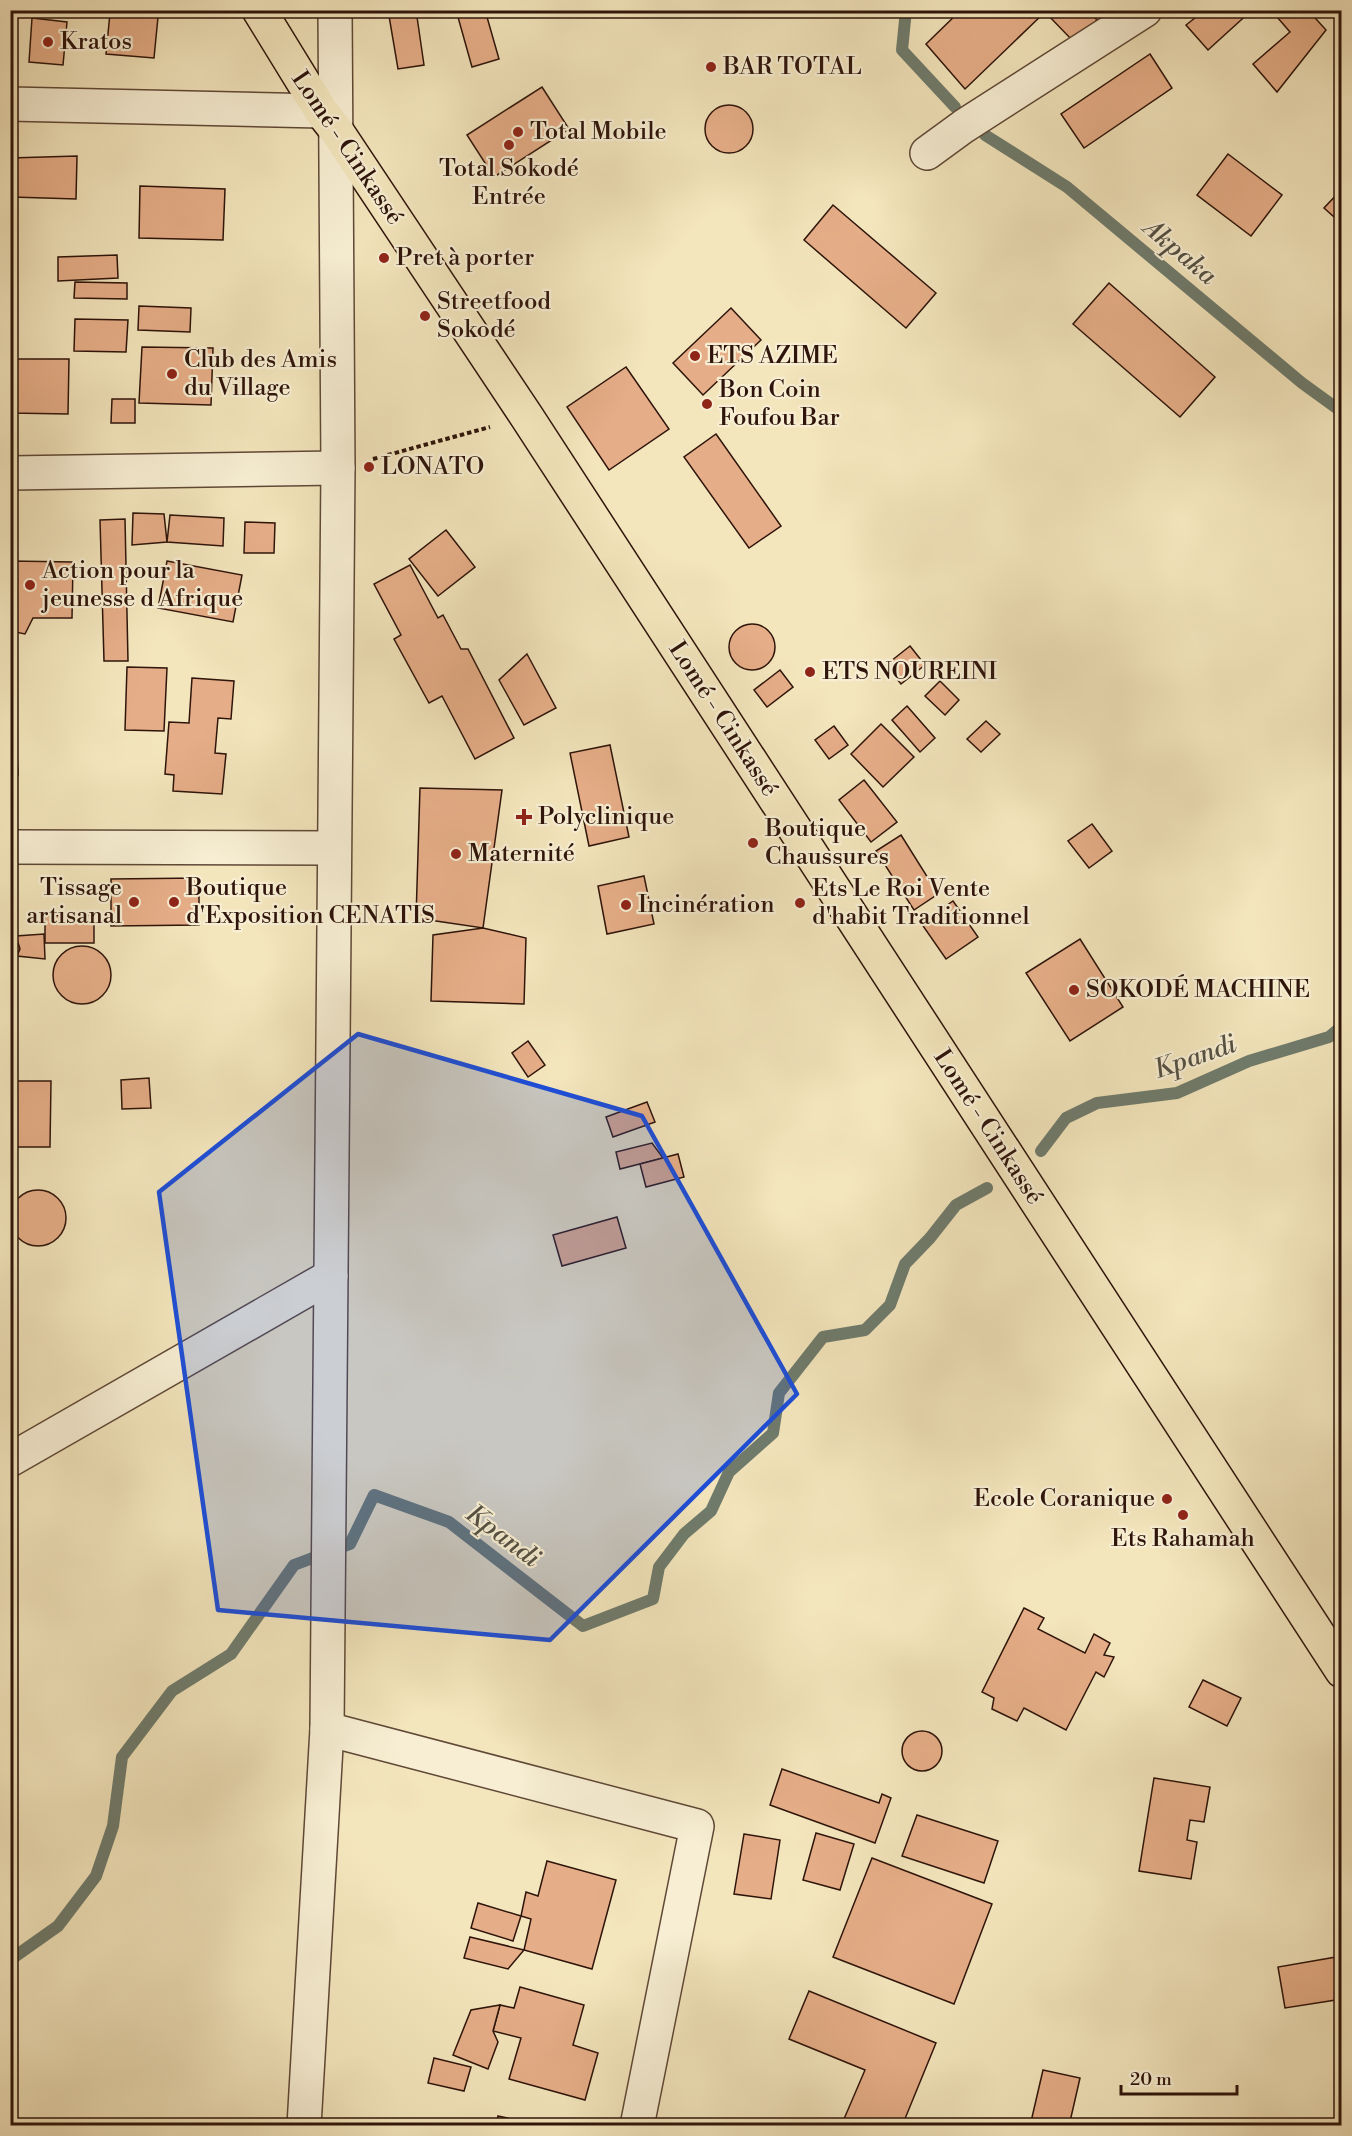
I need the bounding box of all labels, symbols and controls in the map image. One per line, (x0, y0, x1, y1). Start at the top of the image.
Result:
place label: Kratos (60, 27, 132, 57)
marker: Kratos (41, 35, 55, 49)
place label: BAR TOTAL (722, 52, 862, 82)
marker: BAR TOTAL (704, 60, 718, 74)
street label: Lomé - Cinkassé (284, 65, 410, 231)
place label: Total Mobile (530, 117, 667, 147)
marker: Total Mobile (511, 125, 525, 139)
marker: Total Sokodé Entrée (502, 138, 516, 152)
place label: Total Sokodé Entrée (439, 154, 579, 212)
water label: Akpaka (1134, 210, 1224, 292)
place label: Pret à porter (396, 243, 534, 273)
marker: Pret à porter (377, 251, 391, 265)
place label: Streetfood Sokodé (437, 287, 551, 345)
marker: Streetfood Sokodé (418, 309, 432, 323)
place label: ETS AZIME (707, 341, 838, 371)
place label: Club des Amis du Village (184, 345, 337, 403)
marker: ETS AZIME (688, 349, 702, 363)
marker: Club des Amis du Village (165, 367, 179, 381)
place label: Bon Coin Foufou Bar (718, 375, 840, 433)
marker: Bon Coin Foufou Bar (700, 397, 714, 411)
place label: LONATO (381, 452, 484, 482)
marker: LONATO (362, 460, 376, 474)
place label: Action pour la jeunesse d Afrique (40, 556, 243, 614)
marker: Action pour la jeunesse d Afrique (23, 578, 37, 592)
street label: Lomé - Cinkassé (662, 636, 784, 802)
place label: ETS NOUREINI (822, 657, 997, 687)
marker: ETS NOUREINI (803, 665, 817, 679)
place label: Polyclinique (538, 802, 674, 832)
marker: Polyclinique (515, 808, 533, 826)
place label: Boutique Chaussures (764, 814, 889, 872)
marker: Boutique Chaussures (746, 836, 760, 850)
place label: Maternité (468, 839, 575, 869)
marker: Maternité (449, 847, 463, 861)
place label: Tissage artisanal (26, 873, 122, 931)
place label: Boutique d'Exposition CENATIS (185, 873, 435, 931)
place label: Ets Le Roi Vente d'habit Traditionnel (812, 874, 1030, 932)
place label: Incinération (638, 890, 775, 920)
marker: Tissage artisanal (127, 895, 141, 909)
marker: Boutique d'Exposition CENATIS (167, 895, 181, 909)
marker: Ets Le Roi Vente d'habit Traditionnel (793, 896, 807, 910)
marker: Incinération (619, 898, 633, 912)
place label: SOKODÉ MACHINE (1086, 974, 1310, 1005)
marker: SOKODÉ MACHINE (1067, 983, 1081, 997)
water label: Kpandi (1149, 1028, 1241, 1086)
street label: Lomé - Cinkassé (927, 1044, 1049, 1210)
place label: Ecole Coranique (973, 1484, 1155, 1514)
marker: Ecole Coranique (1160, 1492, 1174, 1506)
water label: Kpandi (459, 1498, 547, 1575)
marker: Ets Rahamah (1176, 1508, 1190, 1522)
place label: Ets Rahamah (1111, 1524, 1255, 1554)
scale bar (1121, 2058, 1236, 2096)
text: 20 m (1130, 2068, 1172, 2091)

